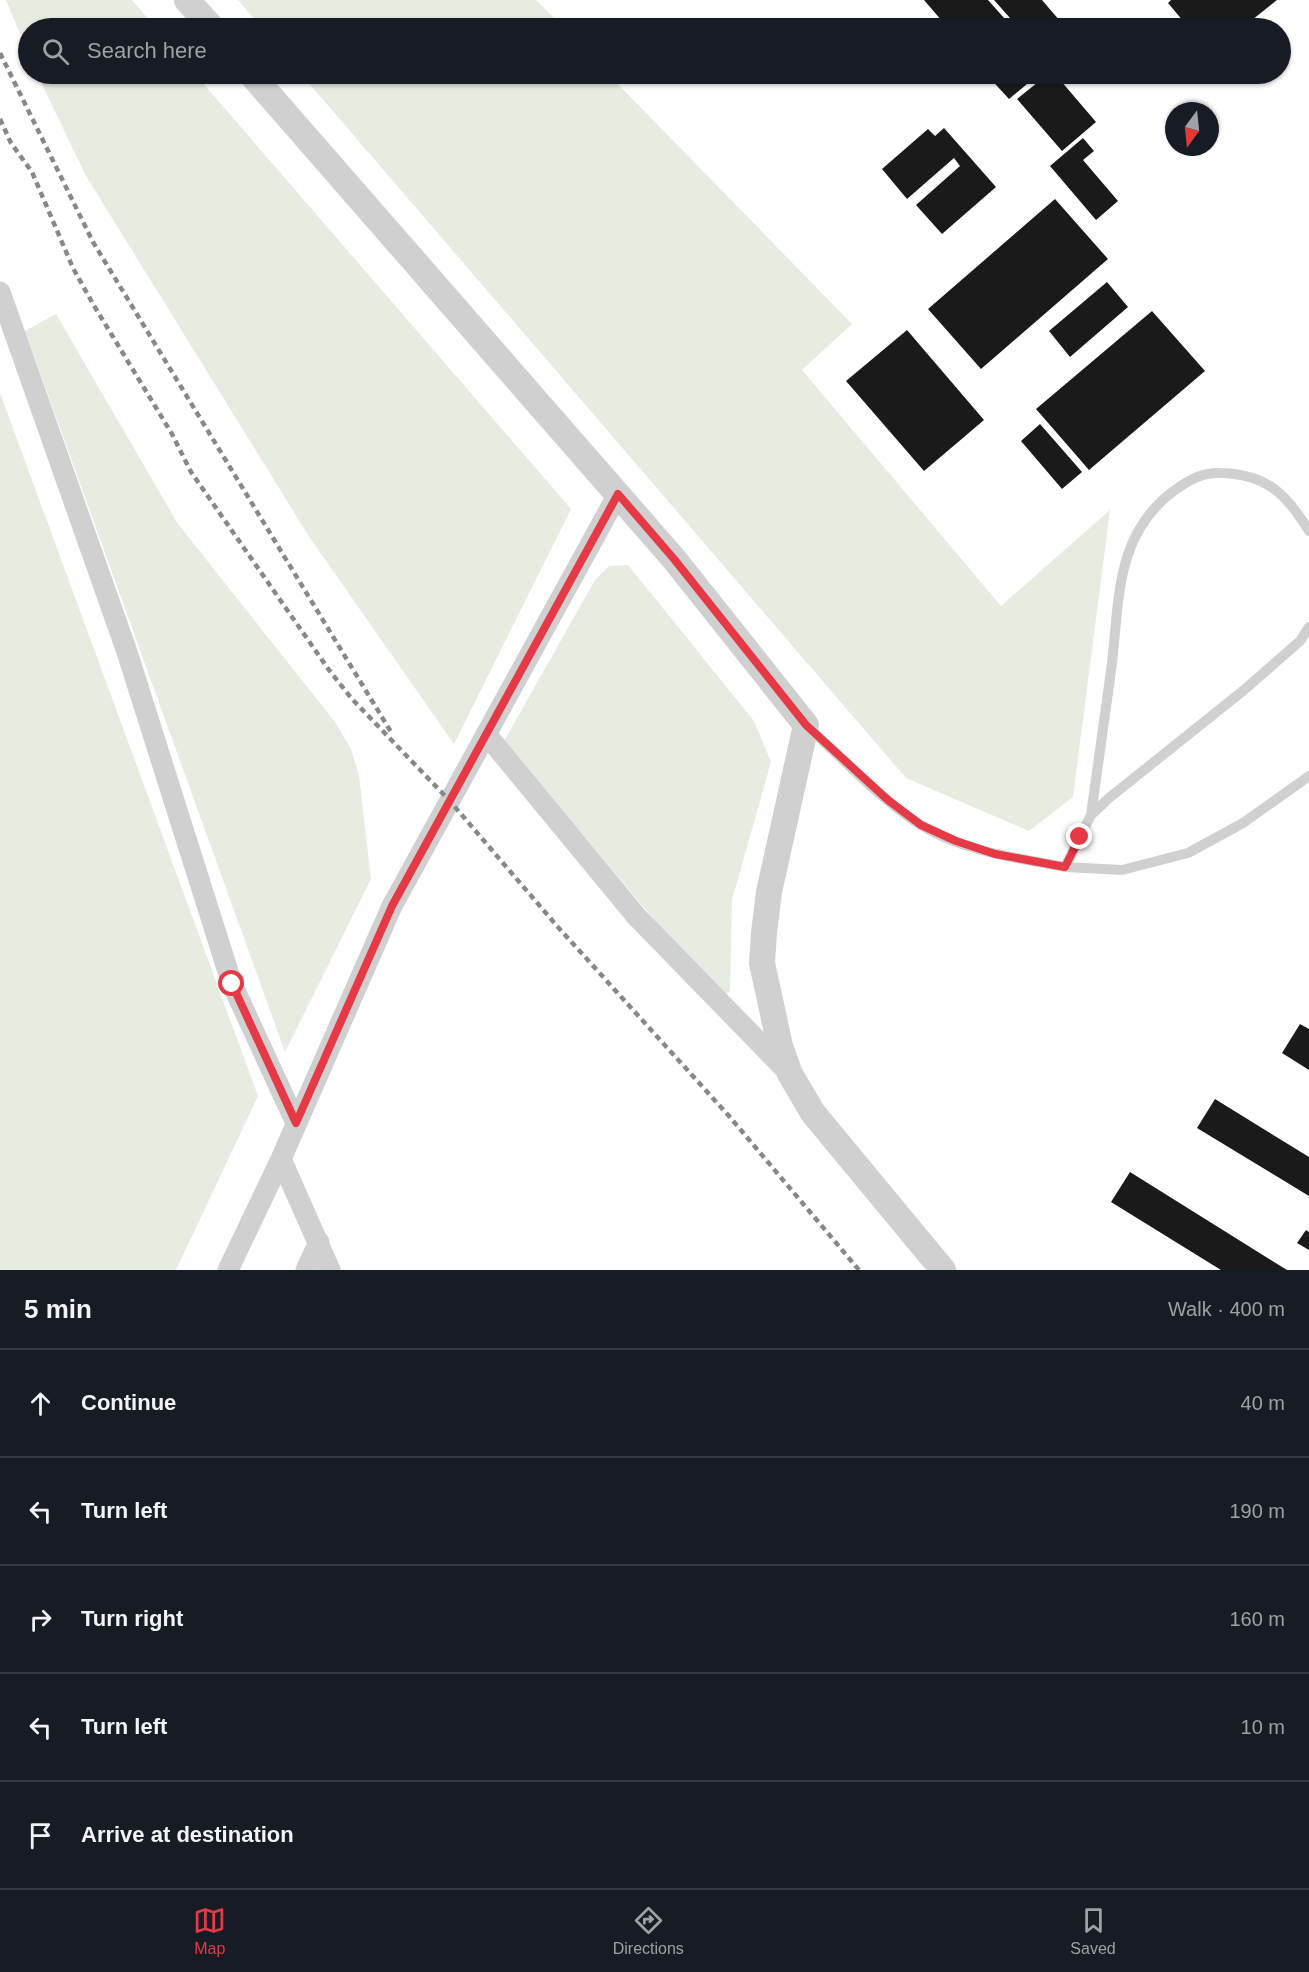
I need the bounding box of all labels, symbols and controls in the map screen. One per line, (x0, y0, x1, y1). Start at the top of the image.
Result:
search box (18, 18, 1291, 84)
icon: search (39, 35, 72, 68)
text: Search here (87, 38, 207, 63)
north arrow (1165, 102, 1219, 156)
route end (1066, 823, 1092, 849)
route start (218, 970, 244, 996)
text: 5 min (24, 1294, 92, 1324)
text: Walk · 400 m (1168, 1298, 1285, 1320)
icon: ahead (24, 1387, 57, 1420)
text: Continue (81, 1390, 176, 1415)
text: 40 m (1241, 1392, 1285, 1414)
icon: left (24, 1495, 57, 1528)
text: Turn left (81, 1498, 167, 1523)
text: 190 m (1229, 1500, 1285, 1522)
icon: right (24, 1603, 57, 1636)
text: Turn right (81, 1606, 183, 1631)
text: 160 m (1229, 1608, 1285, 1630)
icon: left (24, 1711, 57, 1744)
text: Turn left (81, 1714, 167, 1739)
text: 10 m (1241, 1716, 1285, 1738)
icon: arrive (24, 1819, 57, 1852)
text: Arrive at destination (81, 1822, 294, 1847)
tab: Map (193, 1904, 226, 1958)
tab: Directions (613, 1904, 684, 1958)
tab: Saved (1070, 1904, 1116, 1958)

